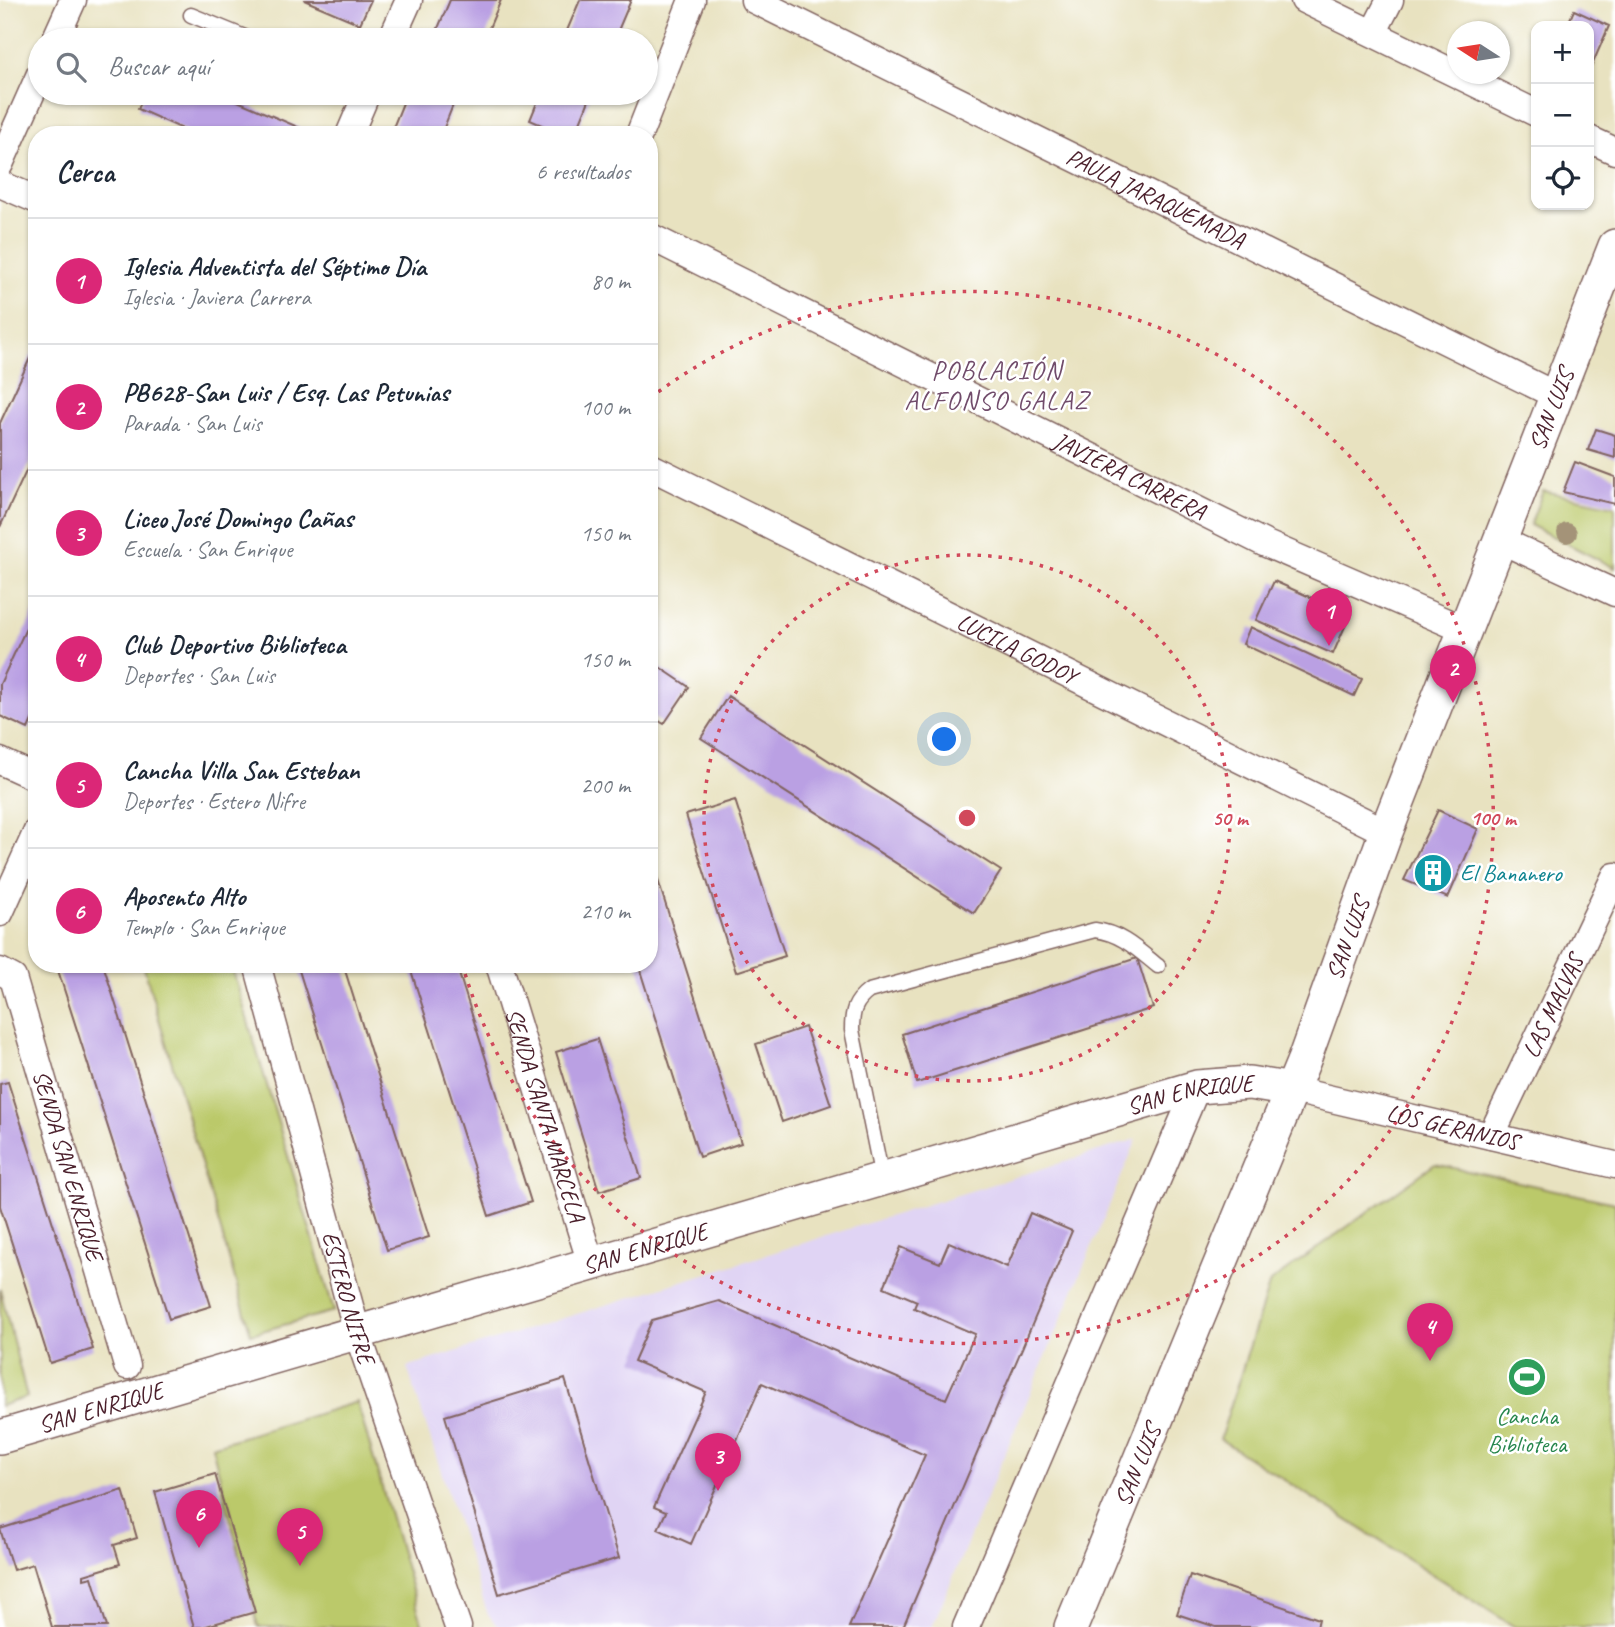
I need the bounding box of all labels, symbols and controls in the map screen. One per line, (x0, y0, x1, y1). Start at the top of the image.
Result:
north arrow (1447, 21, 1510, 84)
map controls (1531, 21, 1594, 210)
button: + (1531, 21, 1594, 84)
search box (28, 28, 658, 105)
icon: search (52, 48, 90, 86)
text: Buscar aquí (108, 50, 210, 83)
button: − (1531, 84, 1594, 147)
street label: PAULA JARAQUEMADA (1061, 141, 1251, 255)
button: locate (1531, 147, 1594, 210)
text: Cerca (56, 153, 114, 191)
text: 6 resultados (536, 157, 630, 186)
text: Iglesia Adventista del Séptimo Día (123, 250, 426, 283)
text: 1 (74, 267, 84, 296)
text: 80 m (591, 267, 630, 296)
text: Iglesia · Javiera Carrera (123, 283, 311, 312)
district label: POBLACIÓN ALFONSO GALAZ (904, 354, 1092, 417)
street label: SAN LUIS (1522, 360, 1582, 454)
text: PB628-San Luis / Esq. Las Petunias (123, 376, 449, 409)
text: 2 (74, 393, 84, 422)
text: 100 m (581, 393, 630, 422)
text: Parada · San Luis (123, 409, 262, 438)
street label: JAVIERA CARRERA (1047, 425, 1211, 527)
text: Liceo José Domingo Cañas (123, 502, 353, 535)
text: 3 (74, 519, 84, 548)
text: 150 m (581, 519, 630, 548)
text: Escuela · San Enrique (123, 535, 293, 564)
pin: 1 (1306, 588, 1352, 646)
street label: LUCILA GODOY (952, 606, 1085, 693)
text: Club Deportivo Biblioteca (123, 628, 346, 661)
text: 4 (74, 645, 84, 674)
text: 150 m (581, 645, 630, 674)
pin: 2 (1430, 645, 1476, 703)
text: Deportes · San Luis (123, 661, 275, 690)
your location (927, 722, 961, 756)
text: Cancha Villa San Esteban (123, 754, 359, 787)
text: 5 (74, 771, 84, 800)
text: 200 m (581, 771, 630, 800)
text: Deportes · Estero Nifre (123, 787, 305, 816)
text: 50 m (1212, 805, 1250, 831)
text: 100 m (1470, 805, 1518, 831)
centre of rings (955, 806, 979, 830)
building icon: El Bananero (1412, 852, 1454, 894)
place label: El Bananero (1460, 858, 1563, 888)
text: Aposento Alto (123, 880, 246, 913)
street label: SAN LUIS (1319, 890, 1378, 984)
text: 6 (74, 897, 84, 926)
text: 210 m (581, 897, 630, 926)
text: Templo · San Enrique (123, 913, 285, 942)
street label: LAS MALVAS (1516, 947, 1592, 1062)
street label: SENDA SANTA MARCELA (498, 1005, 592, 1226)
street label: SENDA SAN ENRIQUE (26, 1067, 111, 1267)
street label: SAN ENRIQUE (1123, 1068, 1257, 1122)
street label: LOS GERANIOS (1384, 1097, 1525, 1158)
street label: SAN ENRIQUE (579, 1215, 714, 1281)
street label: ESTERO NIFRE (315, 1228, 383, 1371)
pin: 4 (1407, 1303, 1453, 1361)
sports icon: Cancha Biblioteca (1506, 1356, 1548, 1398)
street label: SAN ENRIQUE (35, 1374, 169, 1440)
place label: Cancha Biblioteca (1488, 1401, 1568, 1459)
street label: SAN LUIS (1108, 1416, 1169, 1510)
pin: 3 (695, 1433, 741, 1491)
pin: 6 (176, 1490, 222, 1548)
pin: 5 (277, 1508, 323, 1566)

